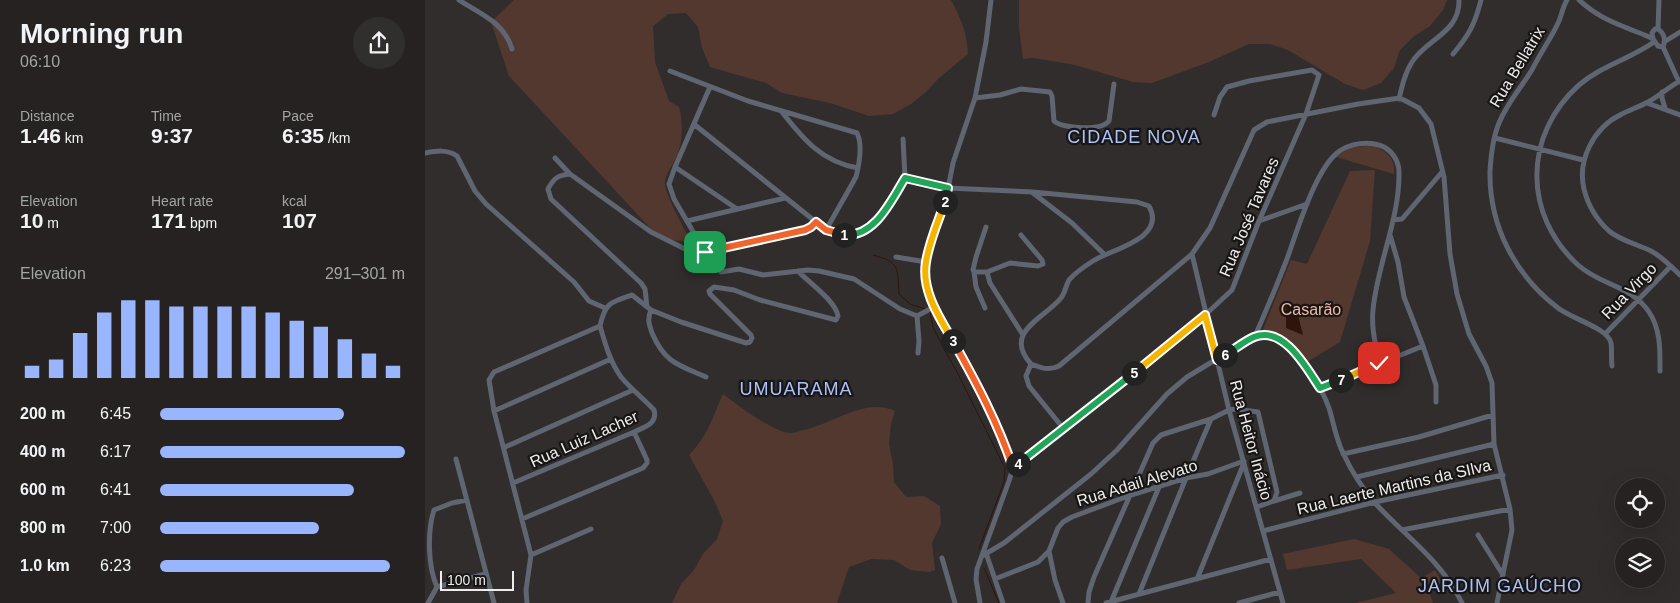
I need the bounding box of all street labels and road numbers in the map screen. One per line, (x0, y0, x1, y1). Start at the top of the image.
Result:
street label: Rua Bellatrix (1486, 24, 1548, 110)
street label: Rua José Tavares (1216, 155, 1282, 279)
street label: Rua Virgo (1598, 260, 1660, 322)
street label: Rua Heitor Inácio (1227, 378, 1275, 502)
street label: Rua Luiz Lacher (527, 407, 641, 470)
street label: Rua Laerte Martins da SIlva (1295, 456, 1493, 518)
street label: Rua Adail Alevato (1075, 457, 1200, 509)

